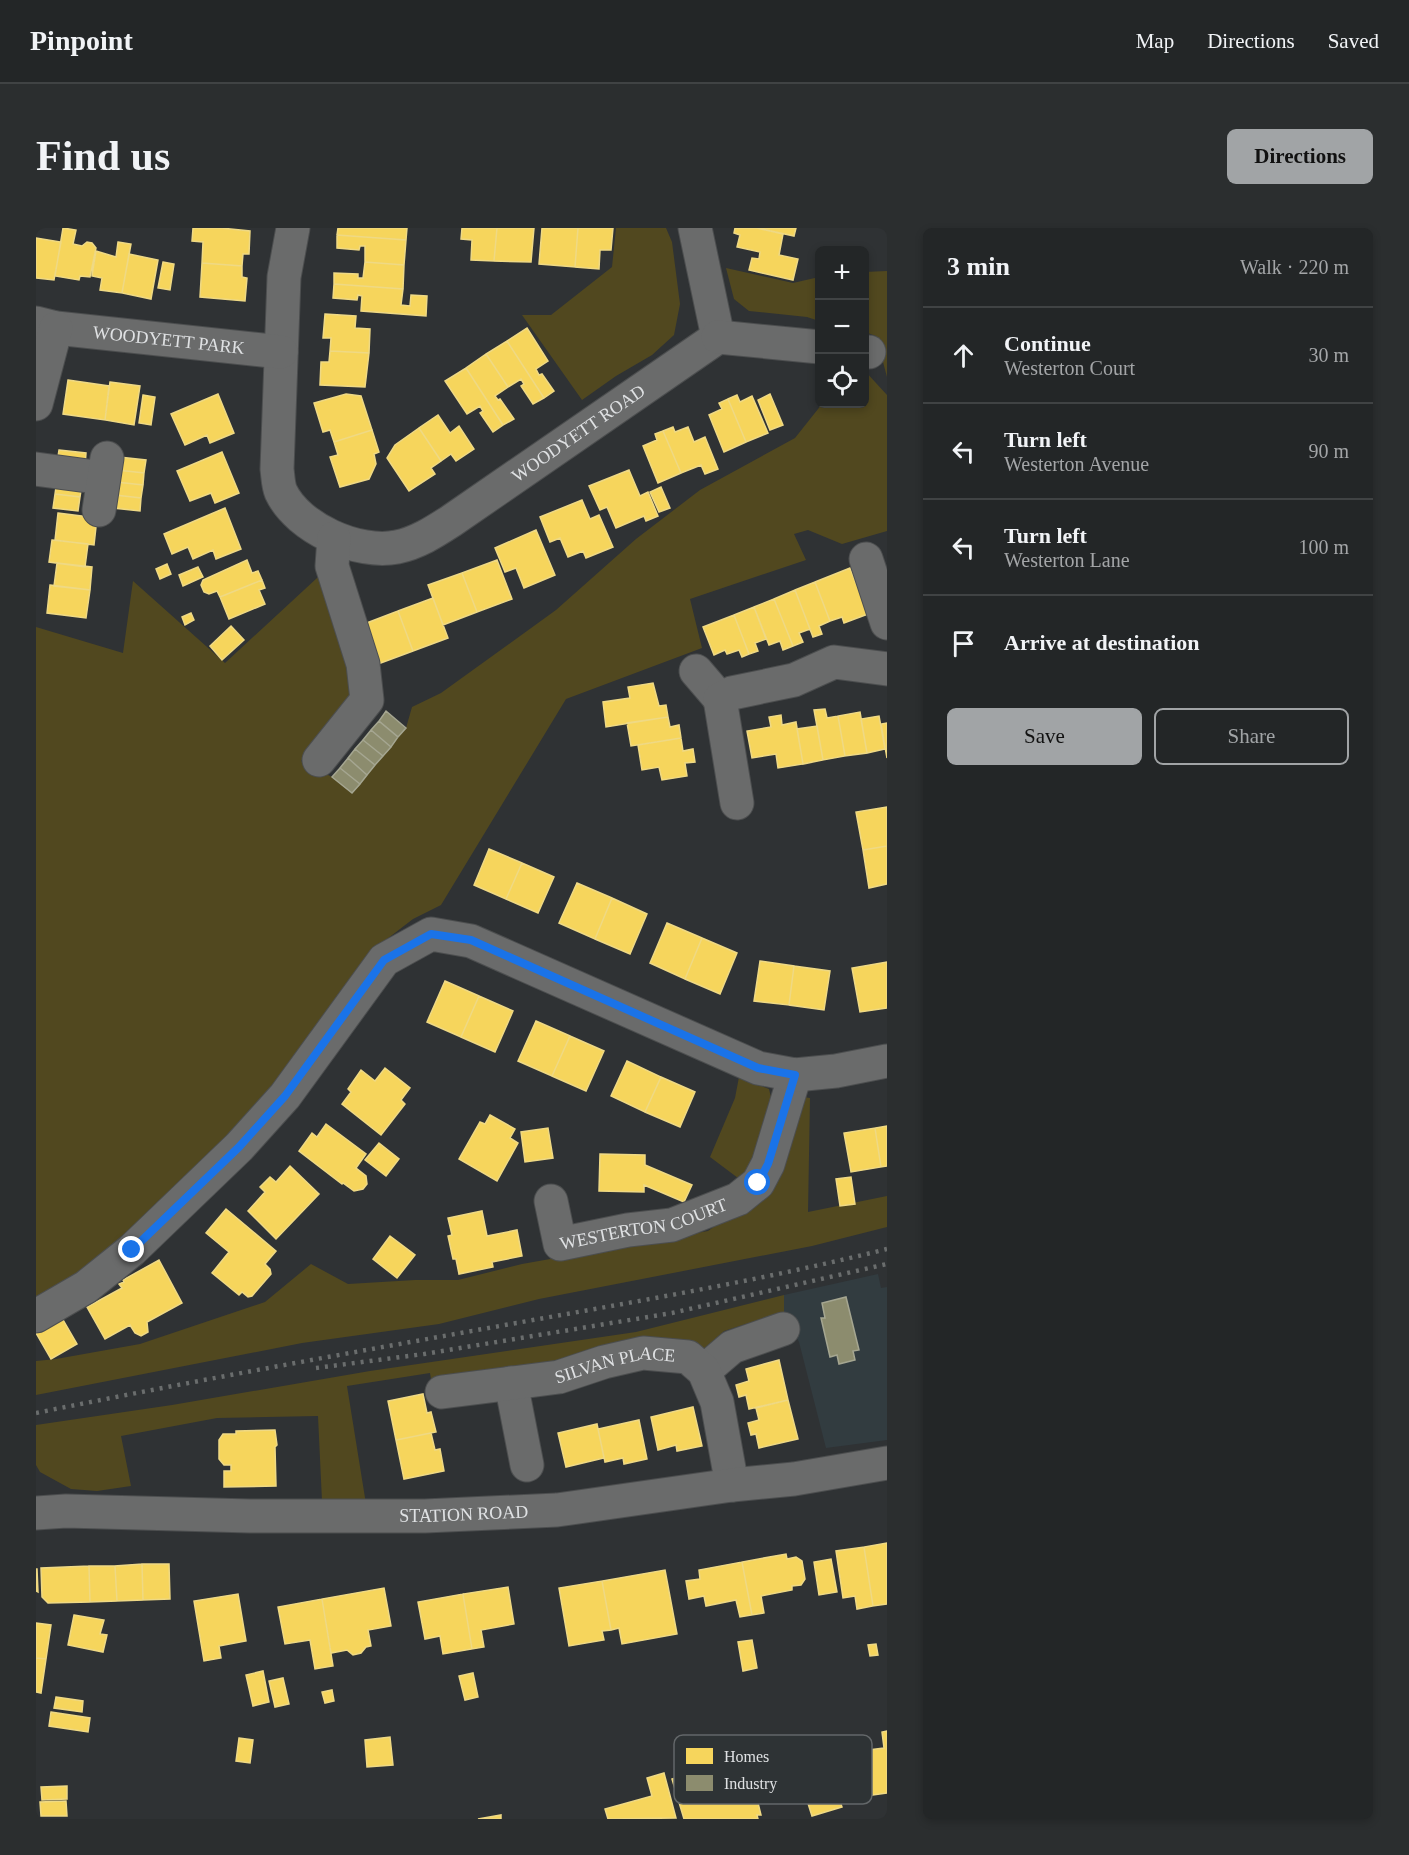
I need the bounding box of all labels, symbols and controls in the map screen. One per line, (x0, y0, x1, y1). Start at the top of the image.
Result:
text: Pinpoint (30, 25, 133, 56)
text: Map (1136, 29, 1174, 53)
text: Directions (1207, 29, 1295, 53)
text: Saved (1328, 29, 1379, 53)
button: Directions (1227, 129, 1373, 184)
text: Find us (36, 133, 170, 179)
map controls (815, 246, 869, 408)
button: + (815, 246, 869, 300)
text: 3 min (947, 252, 1010, 281)
text: Walk · 220 m (1240, 256, 1349, 278)
button: − (815, 300, 869, 354)
street label: WOODYETT PARK (92, 322, 246, 358)
text: Continue (1004, 331, 1091, 356)
icon: ahead (947, 339, 980, 372)
text: 30 m (1308, 344, 1349, 366)
button: locate (815, 354, 869, 408)
text: Westerton Court (1004, 357, 1135, 379)
street label: WOODYETT ROAD (508, 380, 649, 486)
text: Turn left (1004, 427, 1087, 452)
icon: left (947, 435, 980, 468)
text: 90 m (1308, 440, 1349, 462)
text: Westerton Avenue (1004, 453, 1149, 475)
text: Turn left (1004, 523, 1087, 548)
icon: left (947, 531, 980, 564)
text: 100 m (1298, 536, 1349, 558)
text: Westerton Lane (1004, 549, 1130, 571)
icon: arrive (947, 627, 980, 660)
text: Arrive at destination (1004, 630, 1200, 655)
button: Save (947, 708, 1142, 765)
button: Share (1154, 708, 1349, 765)
route start (744, 1169, 770, 1195)
street label: WESTERTON COURT (558, 1194, 730, 1254)
route end (118, 1236, 144, 1262)
street label: SILVAN PLACE (552, 1343, 676, 1388)
street label: STATION ROAD (399, 1501, 529, 1526)
legend (674, 1735, 872, 1804)
text: Homes (724, 1748, 769, 1765)
text: Industry (724, 1775, 777, 1793)

